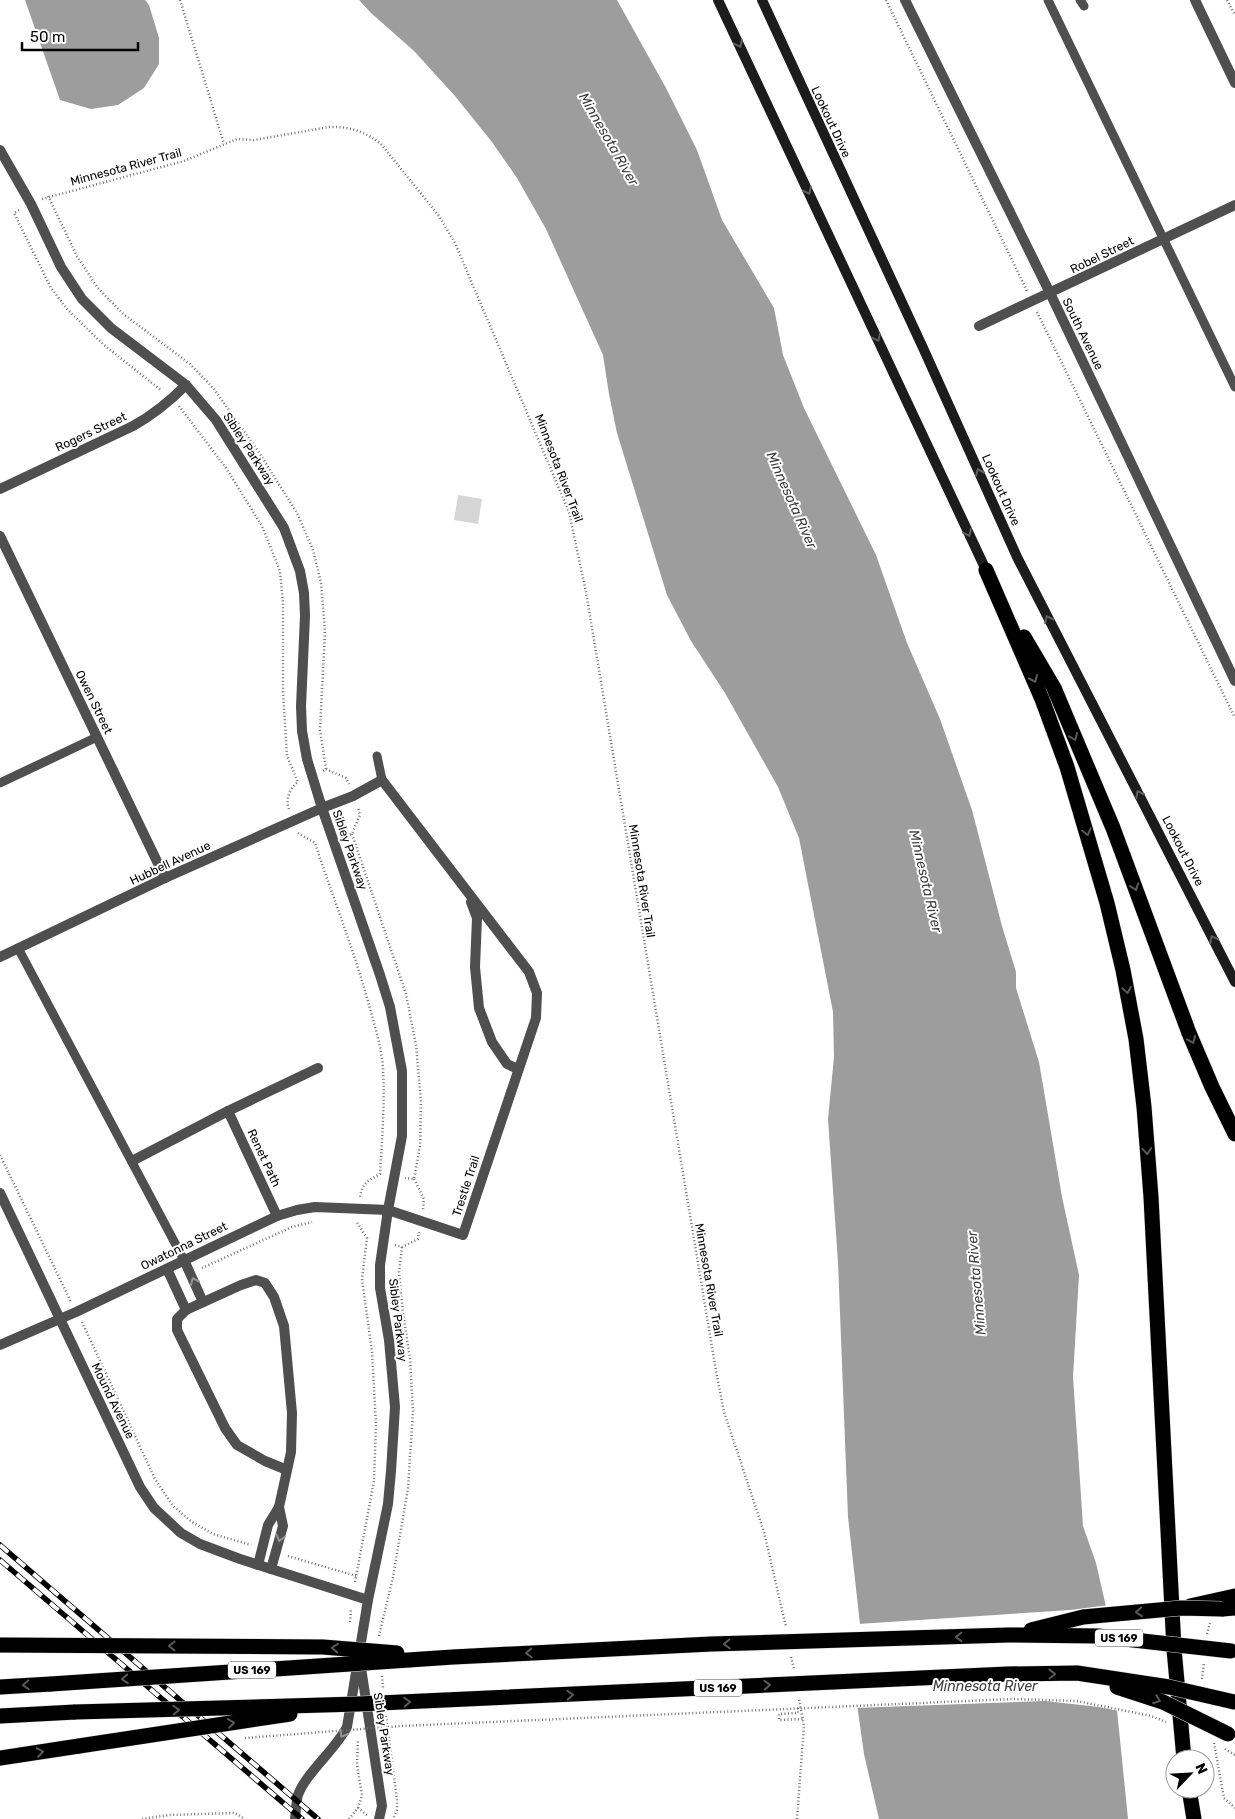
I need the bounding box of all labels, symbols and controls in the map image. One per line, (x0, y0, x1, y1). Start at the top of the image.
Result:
scale bar (22, 20, 139, 52)
text: 50 m (30, 28, 65, 46)
one-way arrow (732, 39, 743, 48)
street label: Lookout Drive (808, 84, 854, 160)
water label: Minnesota River (575, 90, 642, 189)
street label: Minnesota River Trail (69, 145, 183, 189)
one-way arrow (801, 186, 812, 195)
street label: Robel Street (1068, 233, 1136, 276)
street label: South Avenue (1060, 296, 1107, 372)
one-way arrow (870, 333, 881, 342)
street label: Rogers Street (53, 409, 129, 455)
street label: Sibley Parkway (220, 410, 278, 488)
street label: Minnesota River Trail (532, 412, 586, 524)
water label: Minnesota River (762, 449, 821, 552)
street label: Lookout Drive (979, 452, 1023, 528)
one-way arrow (974, 468, 985, 477)
one-way arrow (962, 528, 972, 537)
one-way arrow (1044, 615, 1054, 624)
street label: Owen Street (73, 668, 116, 736)
one-way arrow (1027, 674, 1038, 683)
one-way arrow (1068, 732, 1079, 741)
one-way arrow (1135, 790, 1145, 799)
street label: Sibley Parkway (330, 808, 370, 892)
street label: Lookout Drive (1159, 814, 1207, 889)
street label: Minnesota River Trail (626, 823, 658, 939)
water label: Minnesota River (905, 828, 946, 935)
one-way arrow (1082, 828, 1092, 836)
street label: Hubbell Avenue (127, 838, 213, 888)
one-way arrow (1129, 883, 1139, 891)
one-way arrow (1209, 935, 1219, 944)
one-way arrow (1121, 985, 1131, 994)
one-way arrow (1186, 1035, 1196, 1043)
street label: Renet Path (245, 1127, 283, 1189)
one-way arrow (1142, 1147, 1153, 1155)
street label: Trestle Trail (450, 1154, 482, 1218)
street label: Owatonna Street (138, 1219, 230, 1273)
street label: Minnesota River Trail (692, 1222, 726, 1338)
water label: Minnesota River (963, 1229, 990, 1336)
one-way arrow (189, 1277, 200, 1286)
street label: Sibley Parkway (386, 1278, 410, 1363)
street label: Mound Avenue (89, 1361, 138, 1441)
one-way arrow (275, 1534, 285, 1542)
one-way arrow (1134, 1607, 1142, 1618)
road number: US 169 (1095, 1630, 1143, 1646)
one-way arrow (955, 1632, 962, 1642)
one-way arrow (722, 1639, 730, 1649)
one-way arrow (168, 1641, 176, 1651)
one-way arrow (331, 1643, 339, 1654)
one-way arrow (525, 1648, 533, 1658)
road number: US 169 (228, 1662, 276, 1678)
one-way arrow (1048, 1669, 1056, 1679)
one-way arrow (121, 1673, 129, 1684)
water label: Minnesota River (933, 1678, 1038, 1695)
one-way arrow (21, 1680, 29, 1691)
road number: US 169 (694, 1680, 742, 1696)
one-way arrow (763, 1680, 771, 1691)
one-way arrow (566, 1689, 574, 1700)
street label: Sibley Parkway (371, 1692, 398, 1777)
one-way arrow (1152, 1694, 1160, 1704)
one-way arrow (404, 1697, 411, 1707)
one-way arrow (172, 1704, 180, 1715)
one-way arrow (228, 1718, 236, 1729)
one-way arrow (339, 1729, 349, 1738)
one-way arrow (35, 1747, 44, 1757)
north arrow (1165, 1749, 1215, 1799)
text: N (1191, 1761, 1211, 1777)

